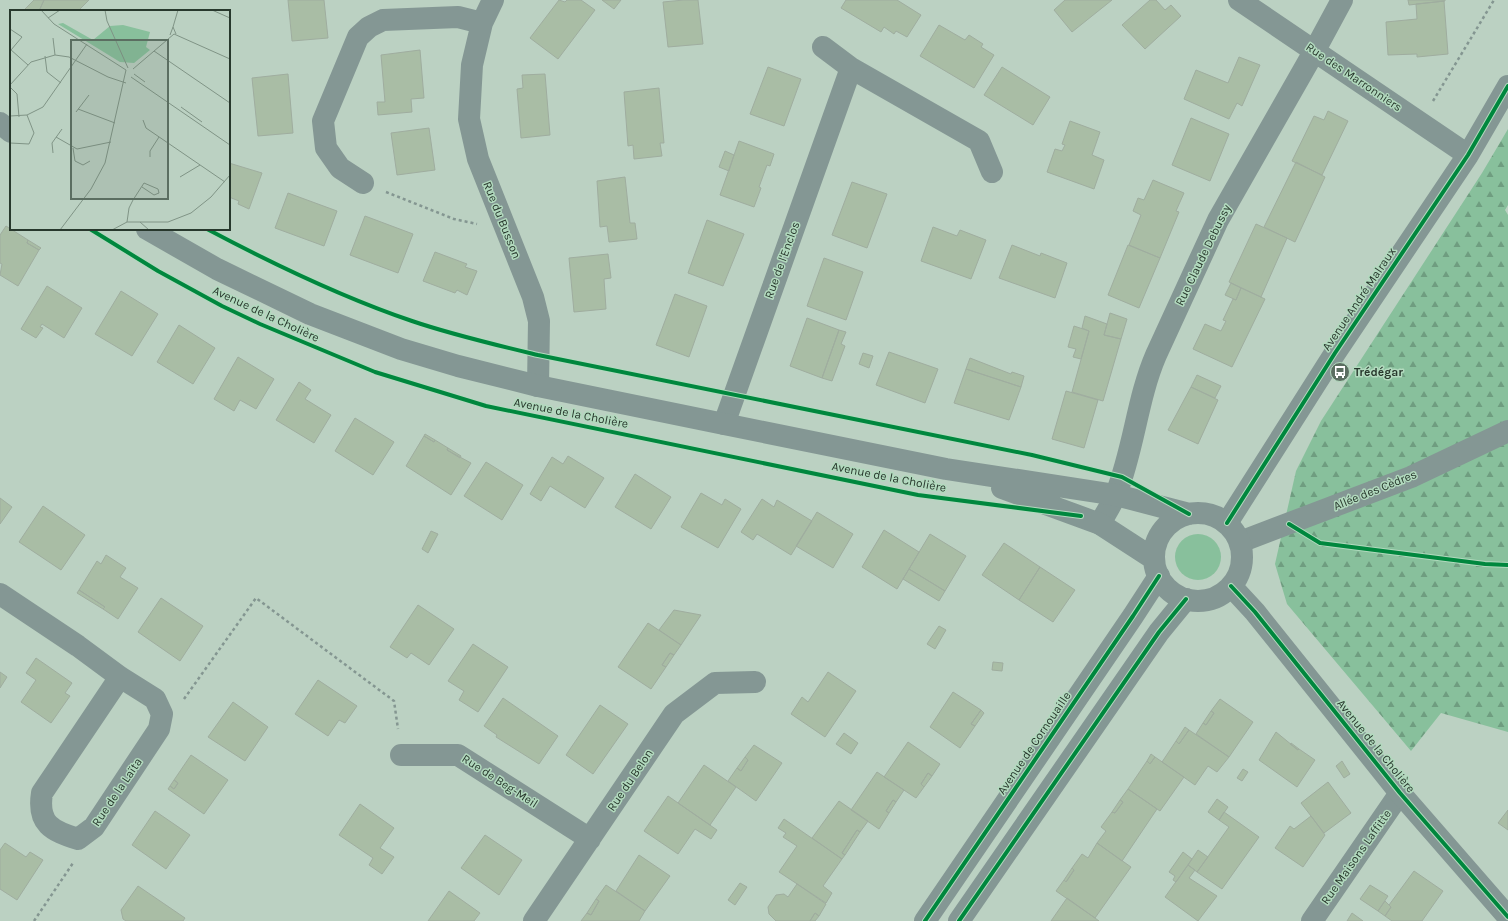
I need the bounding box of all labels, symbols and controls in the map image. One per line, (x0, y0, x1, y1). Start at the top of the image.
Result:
inset map (10, 10, 230, 230)
street label: Rue des Marronniers (1303, 40, 1405, 114)
street label: Rue du Busson (480, 179, 524, 261)
street label: Rue Claude Debussy (1172, 202, 1234, 308)
street label: Rue de l'Enclos (762, 219, 802, 301)
street label: Avenue André Malraux (1319, 245, 1399, 353)
street label: Avenue de la Cholière (210, 283, 322, 345)
bus stop icon: Trédégar (1329, 361, 1351, 383)
place label: Trédégar (1354, 365, 1403, 379)
street label: Avenue de la Cholière (513, 395, 629, 431)
street label: Avenue de la Cholière (831, 459, 947, 495)
street label: Allée des Cèdres (1331, 467, 1419, 513)
street label: Avenue de Cornouaille (994, 689, 1074, 797)
street label: Avenue de la Cholière (1334, 697, 1418, 795)
street label: Rue du Belon (604, 746, 656, 814)
street label: Rue de Beg-Meil (459, 751, 541, 811)
street label: Rue de la Laïta (89, 755, 145, 829)
street label: Rue Maisons Laffitte (1318, 807, 1394, 907)

